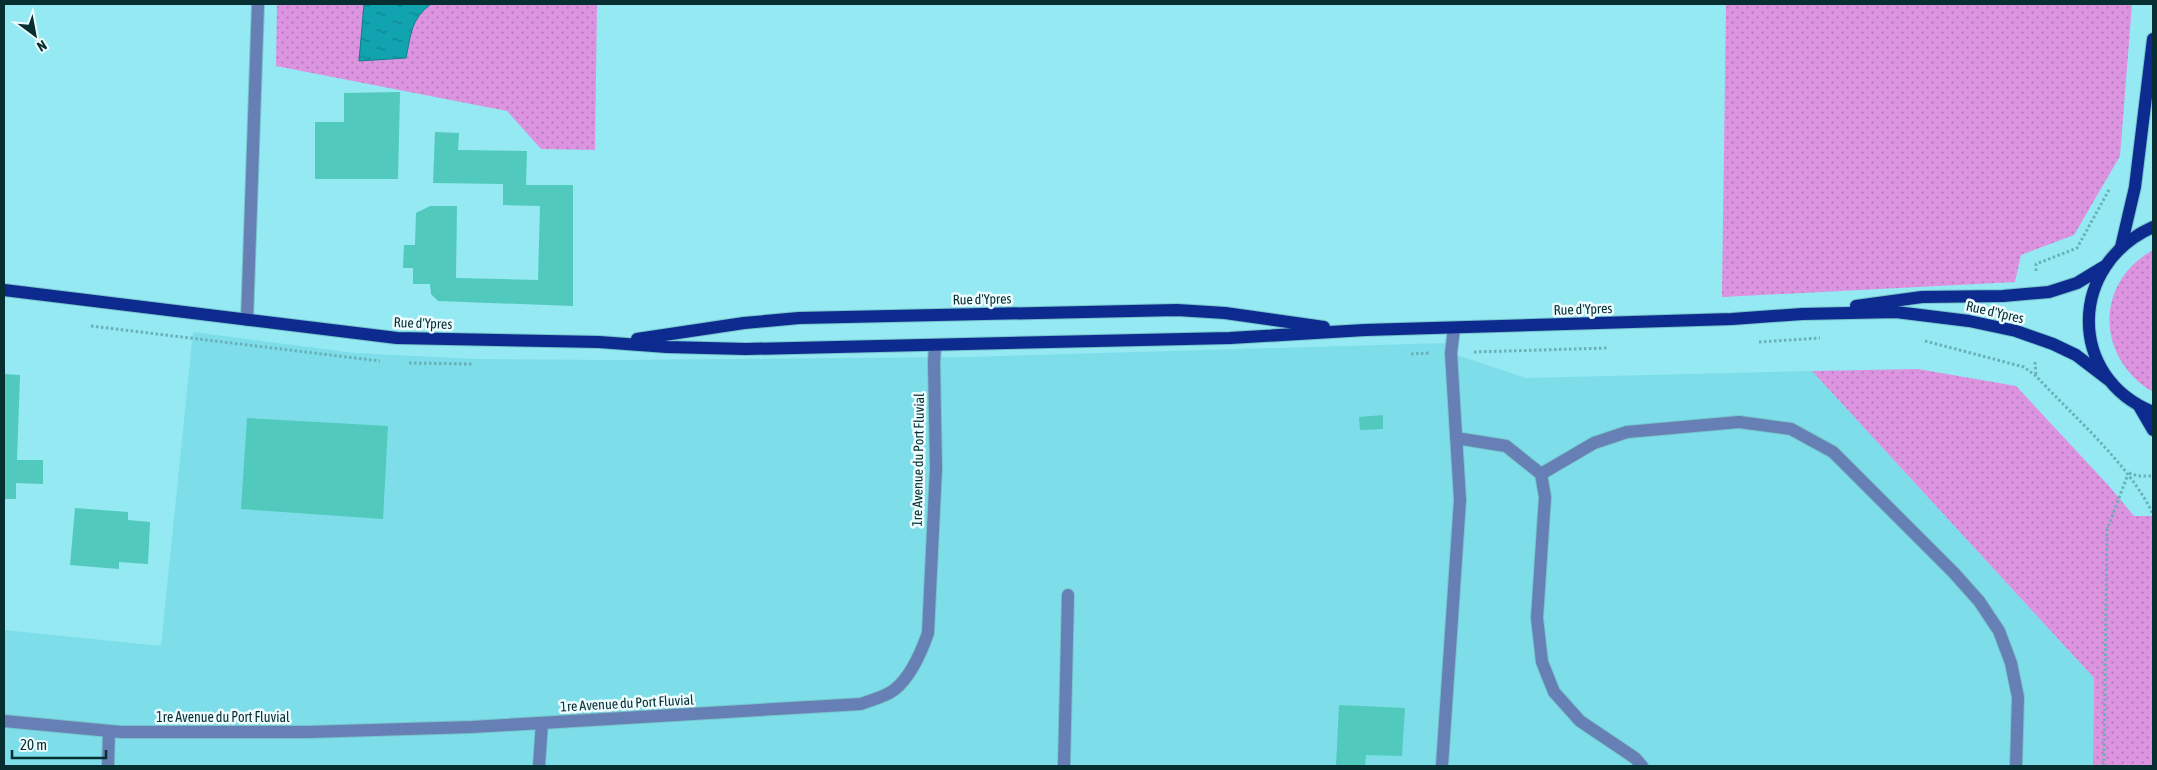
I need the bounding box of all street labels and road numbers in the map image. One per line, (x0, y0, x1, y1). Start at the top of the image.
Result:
street label: Rue d'Ypres (953, 290, 1012, 308)
street label: Rue d'Ypres (1965, 298, 2025, 326)
street label: Rue d'Ypres (1553, 300, 1613, 318)
street label: Rue d'Ypres (393, 314, 453, 332)
street label: 1re Avenue du Port Fluvial (909, 393, 927, 527)
street label: 1re Avenue du Port Fluvial (560, 692, 694, 714)
street label: 1re Avenue du Port Fluvial (156, 709, 290, 725)

